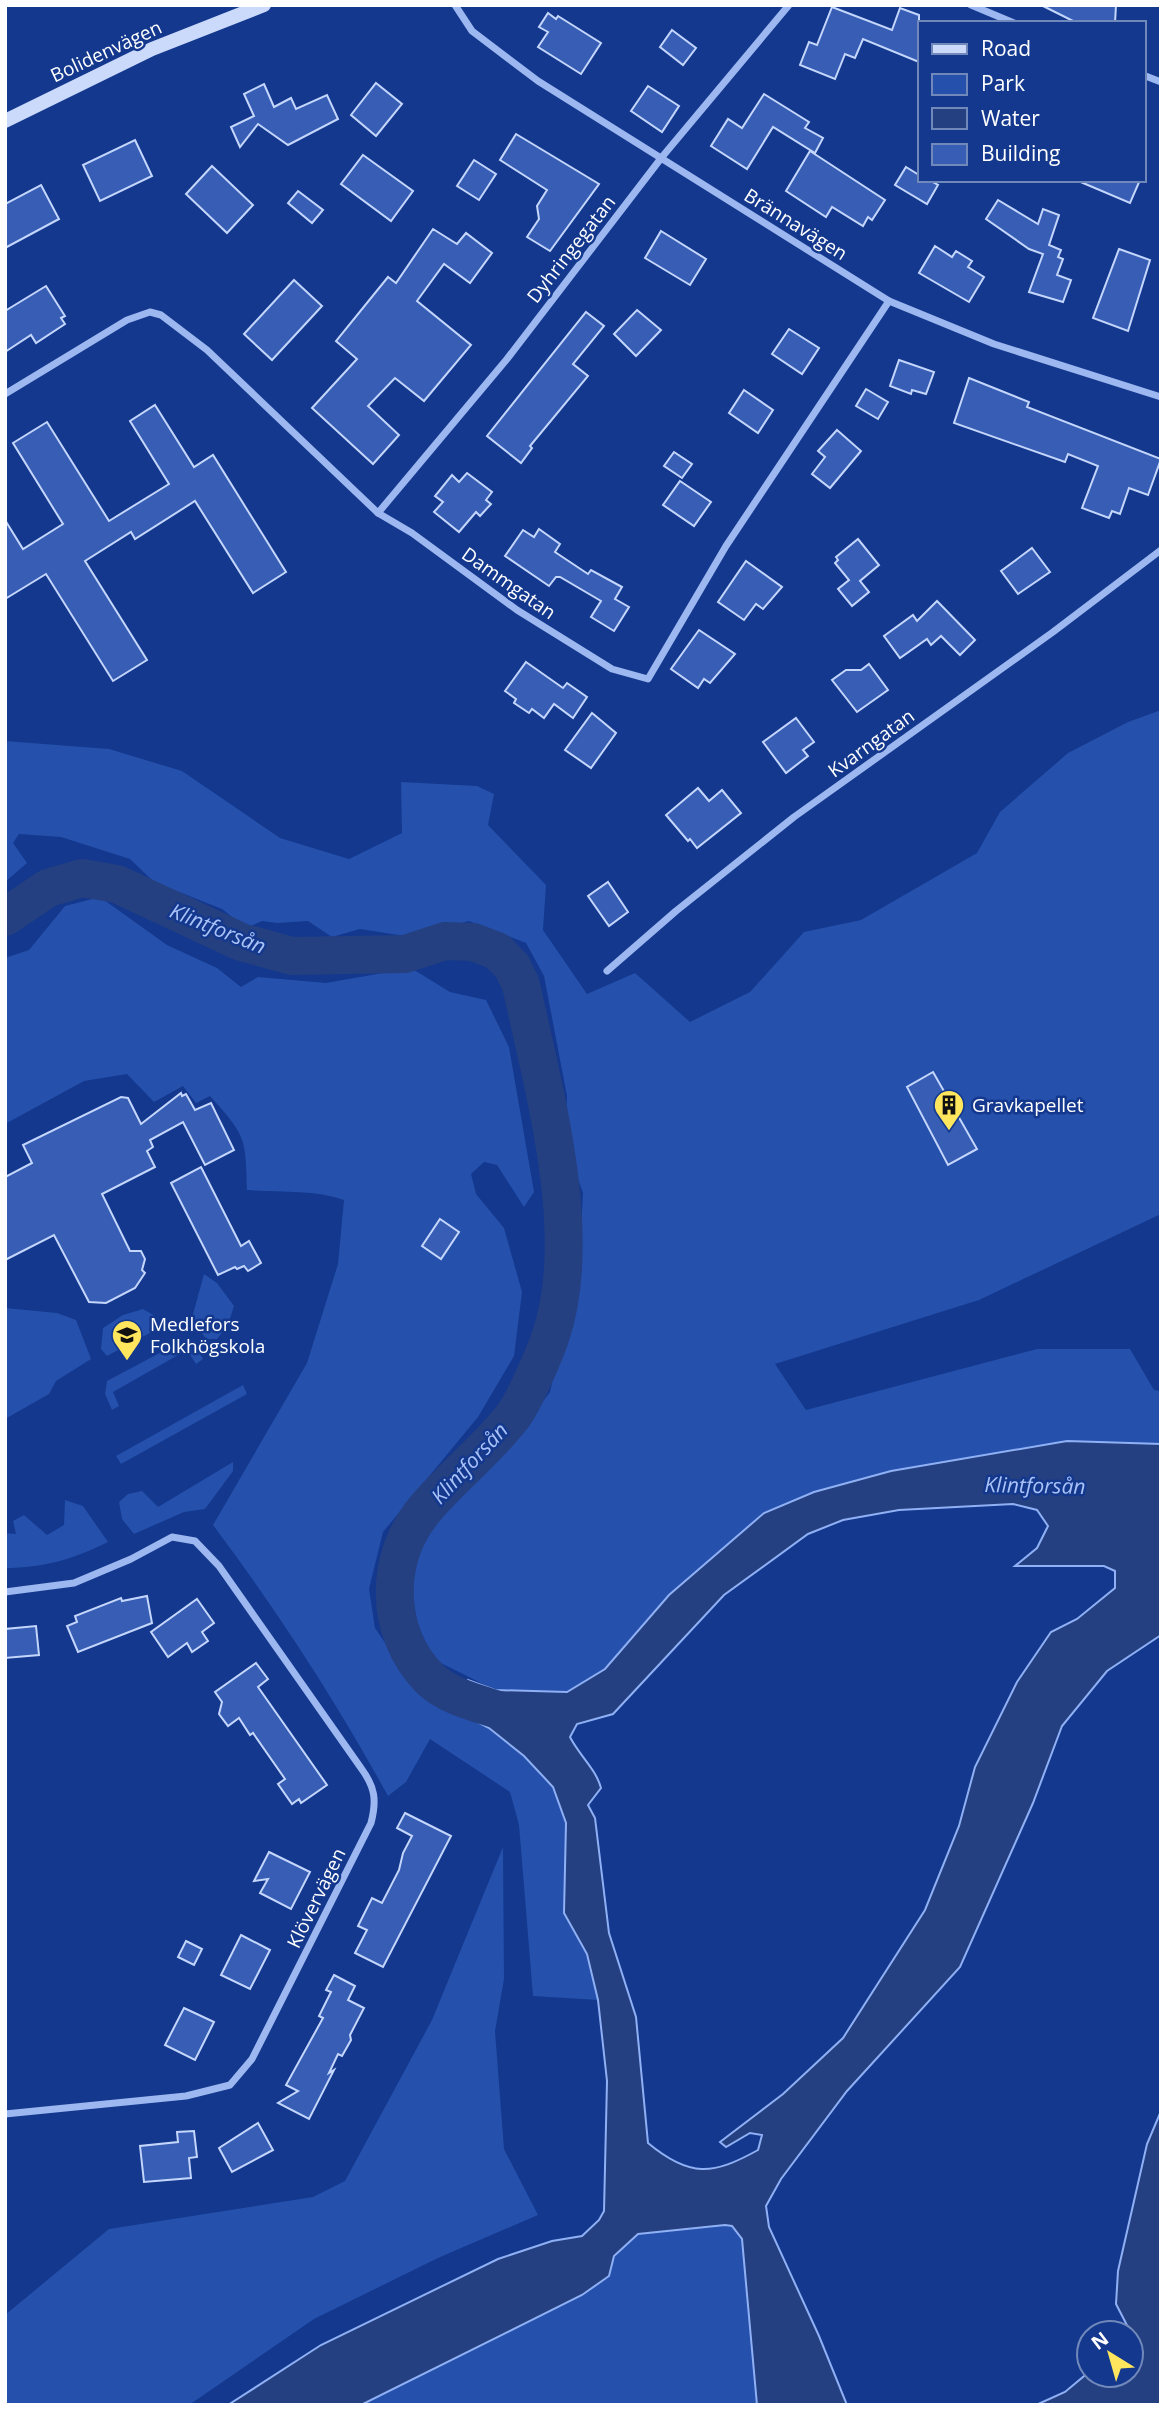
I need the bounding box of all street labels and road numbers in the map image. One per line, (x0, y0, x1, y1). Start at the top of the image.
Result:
street label: Bolidenvägen (46, 14, 166, 88)
street label: Brännavägen (739, 182, 853, 266)
street label: Dyhringegatan (521, 190, 621, 308)
street label: Dammgatan (457, 541, 561, 625)
street label: Kvarngatan (823, 703, 919, 783)
street label: Klövervägen (281, 1844, 351, 1952)

